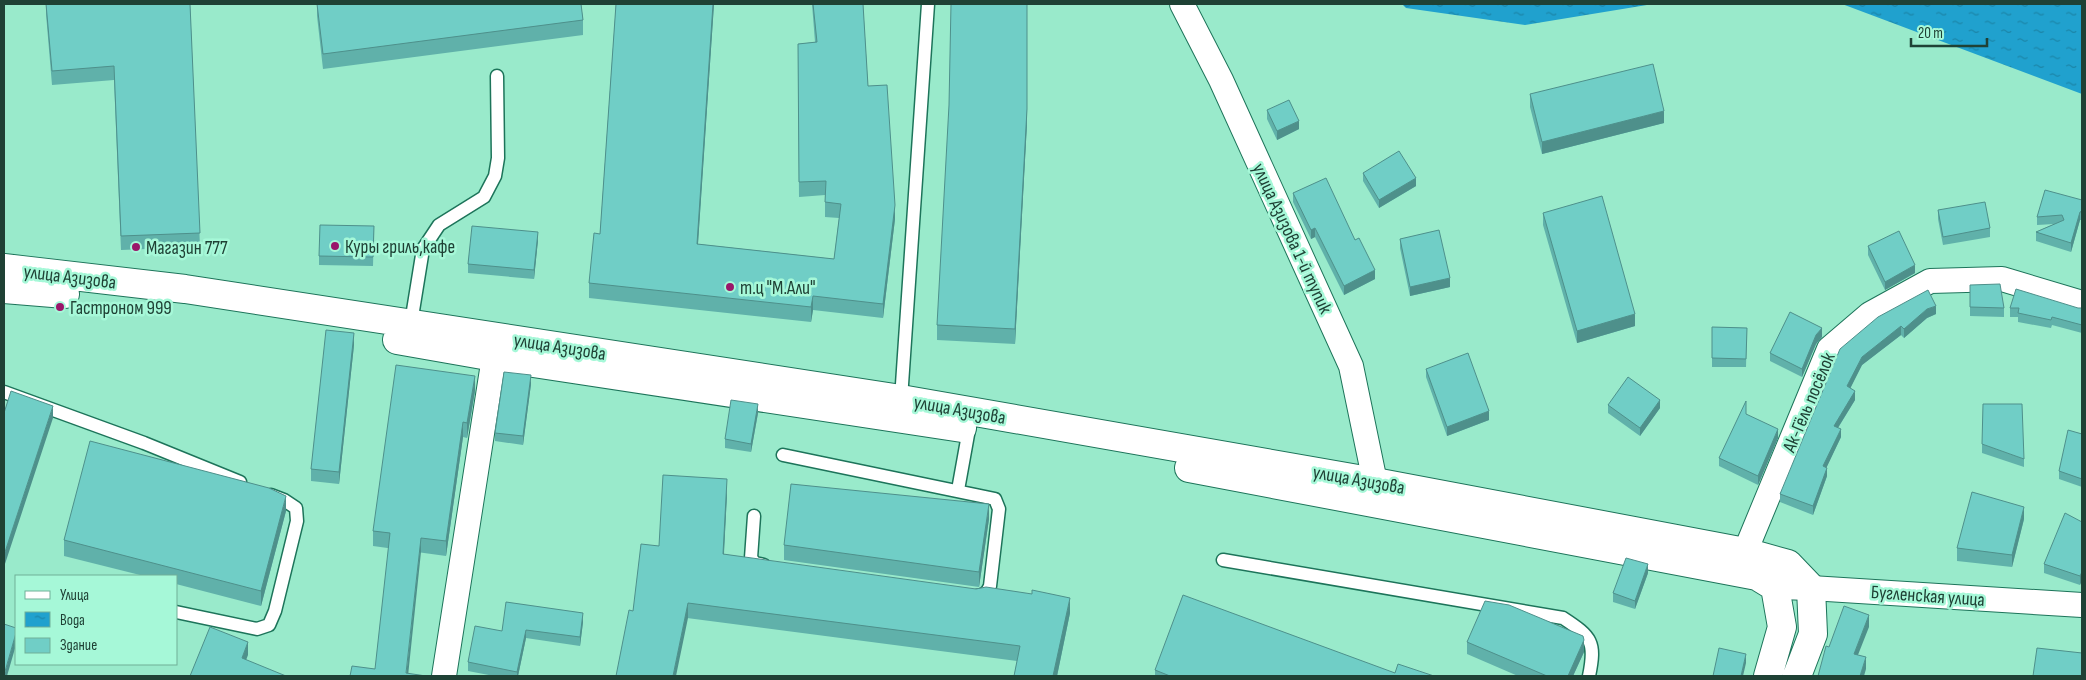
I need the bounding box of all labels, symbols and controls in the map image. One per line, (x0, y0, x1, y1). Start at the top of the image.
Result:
scale bar (1911, 15, 1987, 47)
text: 20 m (1918, 24, 1943, 43)
street label: улица Азизова 1-й тупик (1247, 160, 1337, 318)
place label: Куры гриль,кафе (345, 236, 455, 259)
place label: Магазин 777 (146, 237, 228, 260)
marker: Куры гриль,кафе (329, 240, 341, 252)
marker: Магазин 777 (130, 241, 142, 253)
street label: улица Азизова (22, 260, 117, 295)
place label: т.ц "М.Али" (740, 277, 815, 300)
marker: т.ц "М.Али" (724, 281, 736, 293)
place label: Гастроном 999 (70, 297, 172, 320)
marker: Гастроном 999 (54, 301, 66, 313)
street label: улица Азизова (512, 329, 607, 366)
street label: Ак-Гёль посёлок (1778, 349, 1841, 457)
street label: улица Азизова (912, 391, 1008, 430)
street label: улица Азизова (1311, 461, 1407, 500)
legend (15, 575, 178, 665)
street label: Бугленская улица (1870, 581, 1986, 612)
text: Улица (60, 586, 89, 605)
text: Вода (60, 611, 85, 630)
text: Здание (60, 636, 97, 655)

